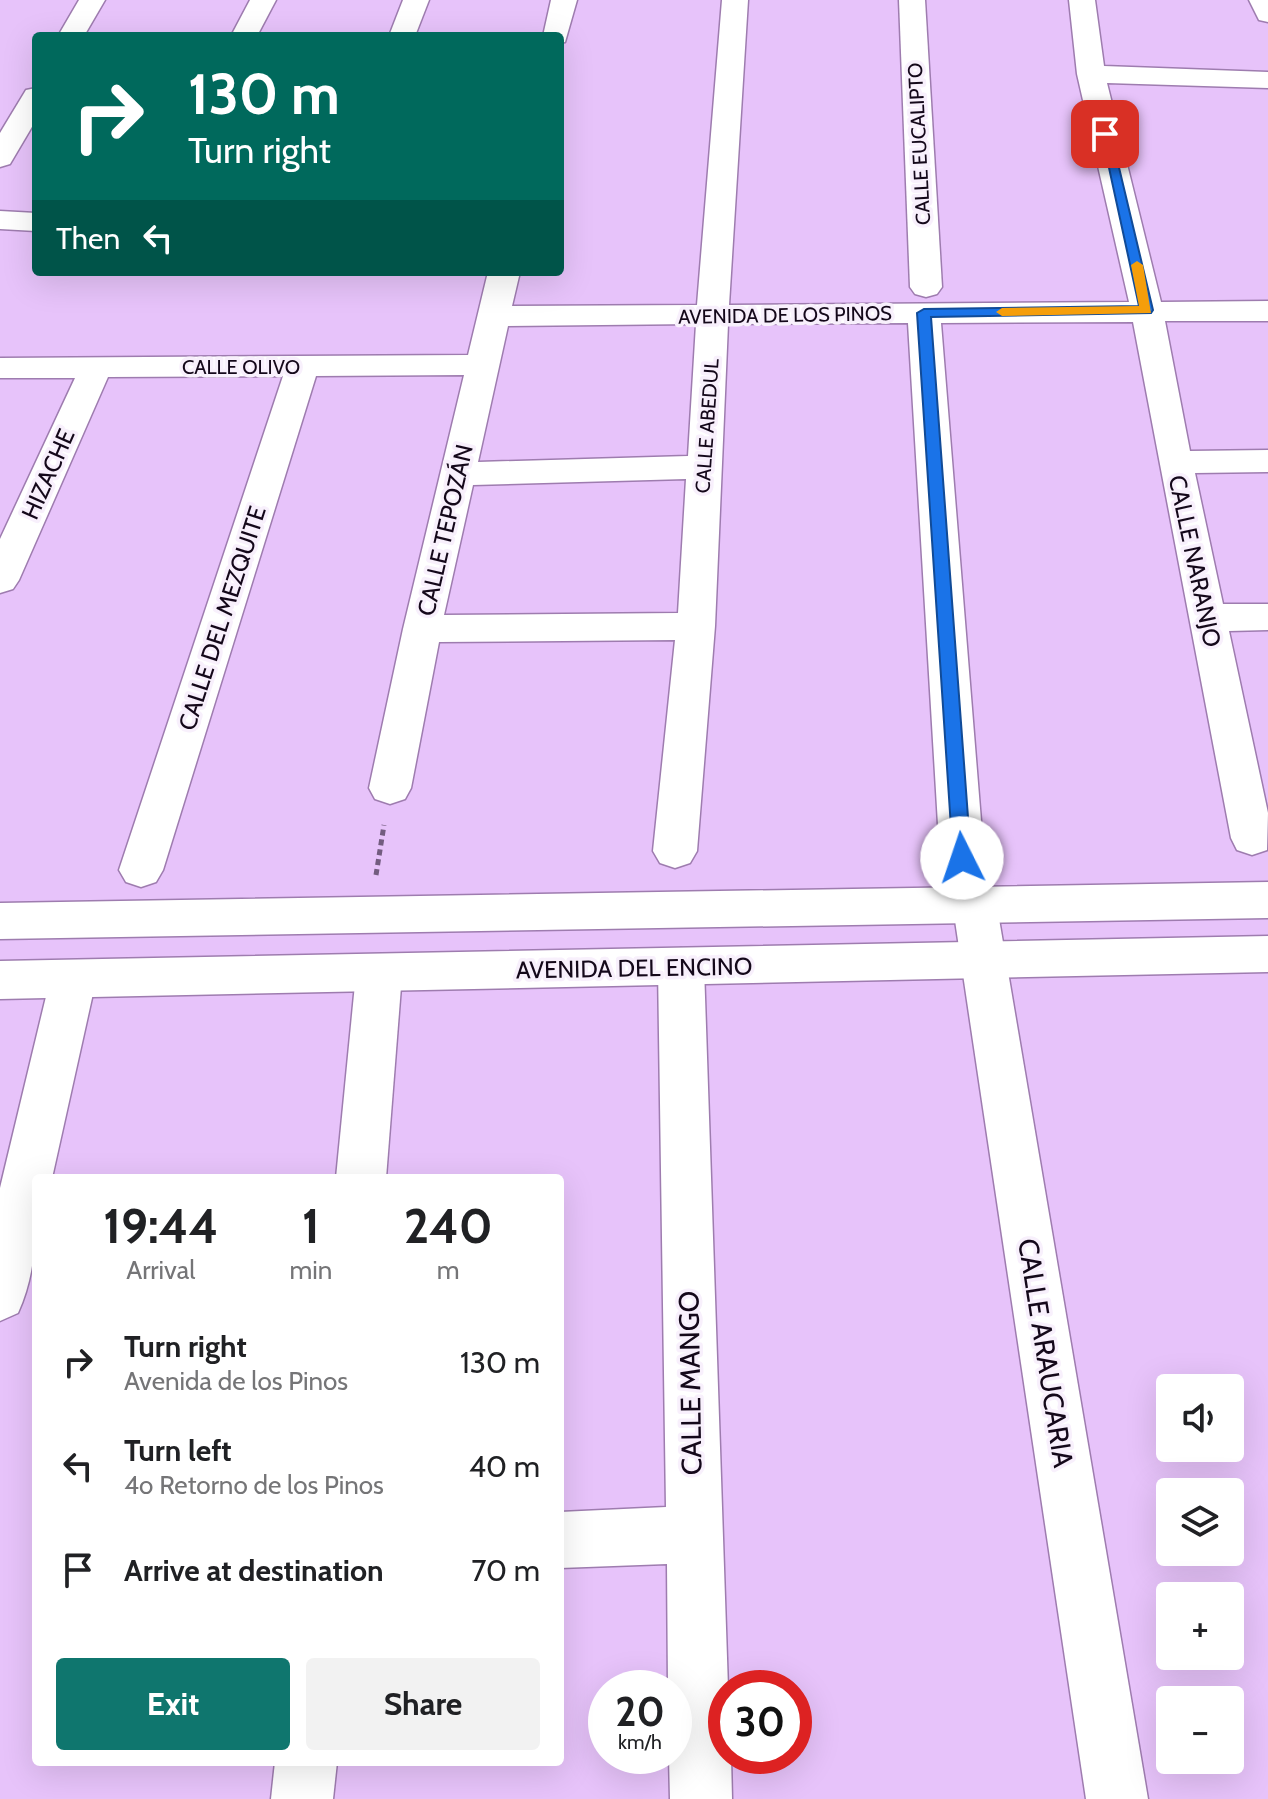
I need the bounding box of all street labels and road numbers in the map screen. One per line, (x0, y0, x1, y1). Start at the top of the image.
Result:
street label: CALLE EUCALIPTO (903, 62, 935, 226)
street label: AVENIDA DE LOS PINOS (678, 301, 892, 329)
street label: CALLE OLIVO (182, 355, 300, 379)
street label: CALLE ABEDUL (690, 358, 724, 494)
street label: HIZACHE (15, 424, 81, 524)
street label: CALLE TEPOZÁN (411, 441, 479, 619)
street label: CALLE NARANJO (1163, 473, 1227, 649)
street label: CALLE DEL MEZQUITE (172, 502, 272, 734)
street label: AVENIDA DEL ENCINO (515, 951, 753, 985)
street label: CALLE ARAUCARIA (1011, 1236, 1081, 1471)
street label: CALLE MANGO (671, 1290, 709, 1476)

